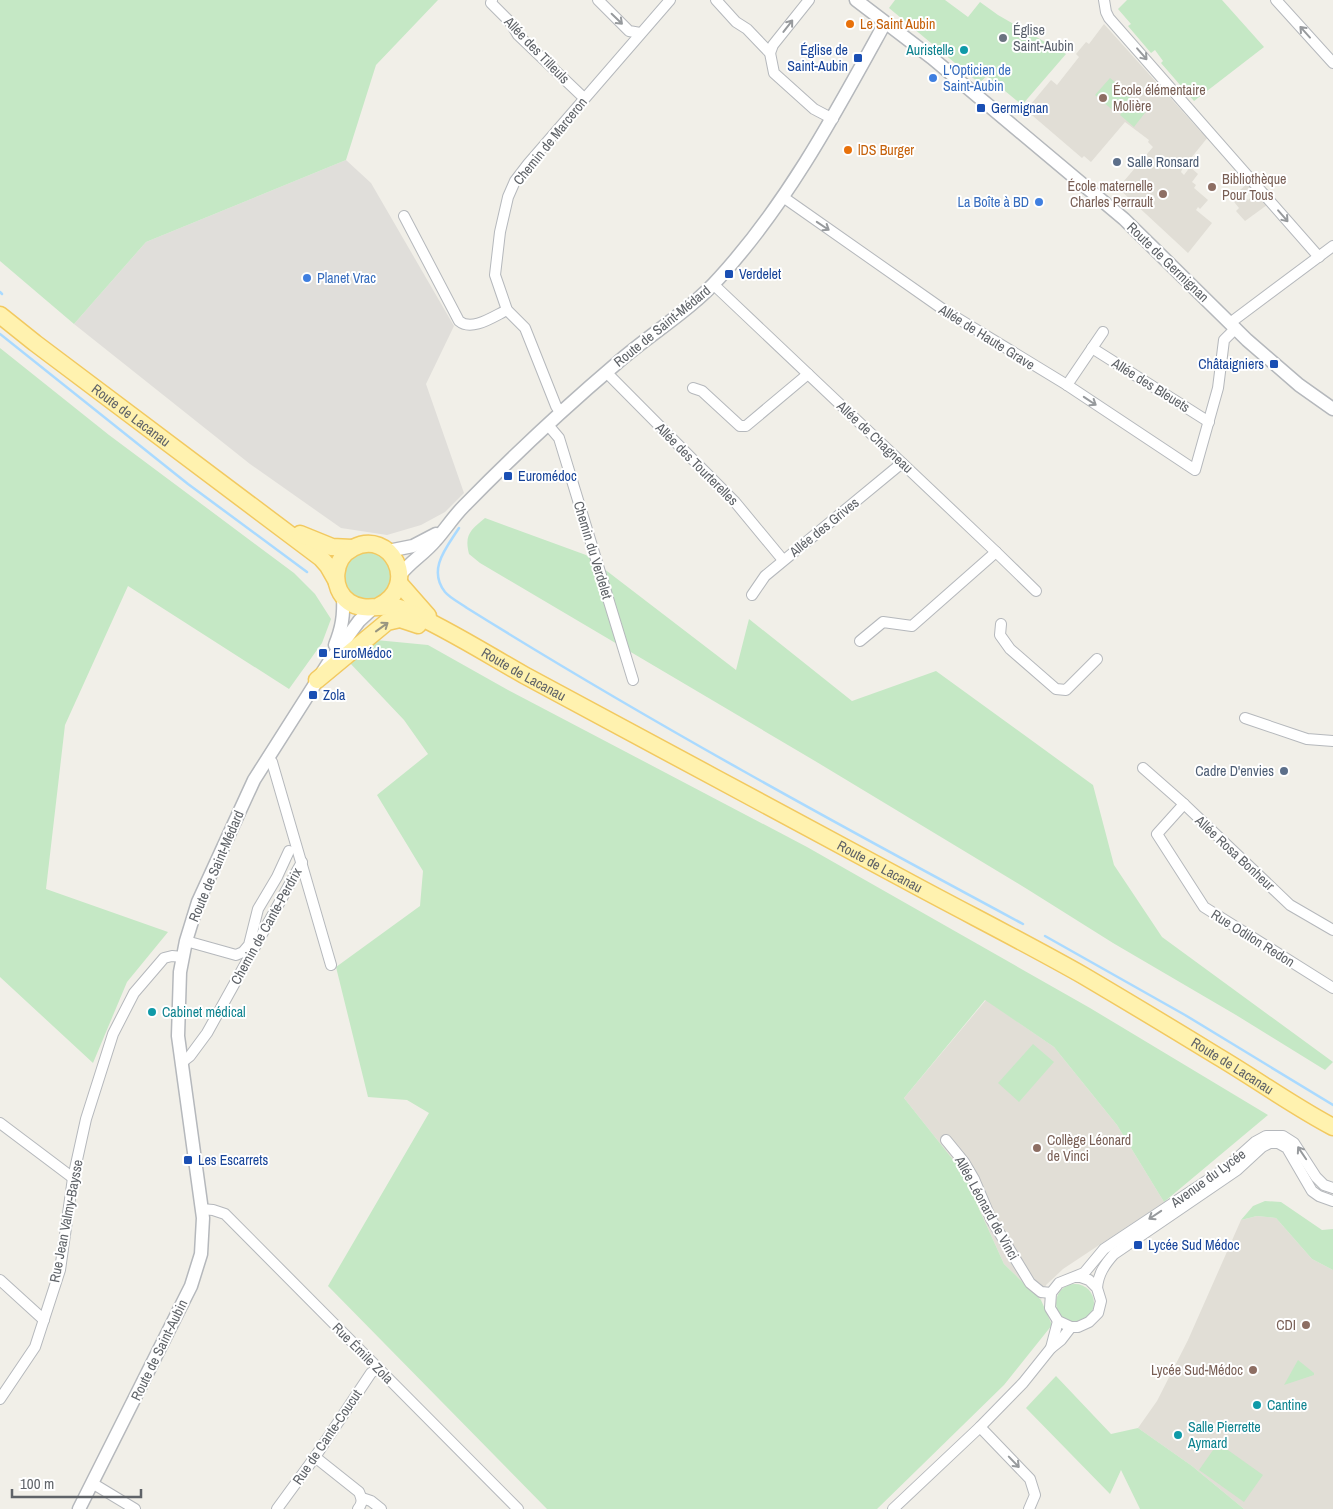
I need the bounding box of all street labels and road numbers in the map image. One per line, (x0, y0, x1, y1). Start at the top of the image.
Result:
street label: Allée des Tilleuls (500, 12, 574, 87)
street label: Chemin de Marceron (509, 93, 591, 189)
street label: Route de Germignan (1123, 218, 1213, 306)
street label: Route de Saint-Médard (610, 281, 714, 371)
street label: Allée de Haute Grave (935, 300, 1038, 374)
street label: Allée des Bleuets (1108, 353, 1194, 416)
street label: Route de Lacanau (88, 380, 174, 451)
street label: Allée de Chagneau (832, 396, 917, 477)
street label: Allée des Tourterelles (651, 418, 742, 509)
street label: Allée des Grives (785, 493, 863, 561)
street label: Chemin du Verdelet (570, 499, 616, 601)
street label: Route de Lacanau (478, 643, 569, 705)
street label: Route de Saint-Médard (184, 808, 248, 924)
street label: Allée Rosa Bonheur (1191, 811, 1279, 895)
street label: Route de Lacanau (834, 836, 926, 897)
street label: Chemin de Cante-Perdrix (226, 864, 306, 988)
street label: Rue Odilon Redon (1208, 905, 1298, 971)
street label: Route de Lacanau (1188, 1033, 1277, 1098)
street label: Avenue du Lycée (1166, 1145, 1249, 1212)
street label: Allée Léonard de Vinci (951, 1152, 1023, 1263)
street label: Rue Jean Valmy-Baysse (45, 1158, 87, 1284)
street label: Route de Saint-Aubin (127, 1296, 191, 1404)
street label: Rue Émile Zola (329, 1319, 398, 1388)
street label: Rue de Cante-Coucut (288, 1386, 366, 1488)

